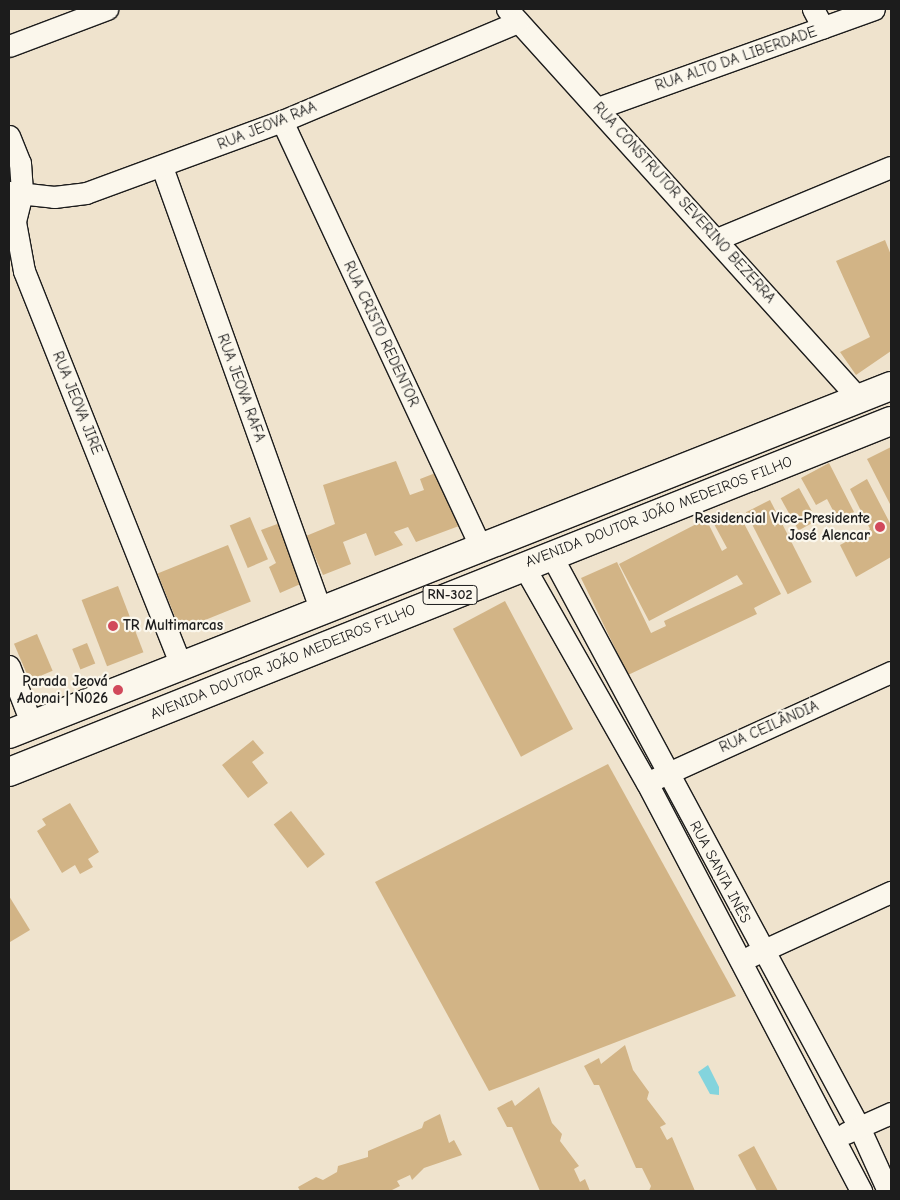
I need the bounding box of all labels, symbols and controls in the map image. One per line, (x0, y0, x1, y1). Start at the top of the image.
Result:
street label: RUA ALTO DA LIBERDADE (653, 23, 819, 95)
street label: RUA JEOVA RAA (215, 98, 319, 154)
street label: RUA CONSTRUTOR SEVERINO BEZERRA (589, 99, 779, 307)
street label: RUA CRISTO REDENTOR (339, 258, 423, 410)
street label: RUA JEOVA RAFA (213, 332, 269, 444)
street label: RUA JEOVA JIRE (48, 349, 106, 457)
street label: AVENIDA DOUTOR JOÃO MEDEIROS FILHO (523, 453, 795, 571)
place label: Residencial Vice-Presidente José Alencar (695, 509, 870, 544)
marker: Residencial Vice-Presidente José Alencar (874, 521, 886, 533)
road number: RN-302 (422, 584, 478, 606)
street label: AVENIDA DOUTOR JOÃO MEDEIROS FILHO (148, 600, 418, 724)
place label: TR Multimarcas (123, 617, 223, 635)
marker: TR Multimarcas (107, 620, 119, 632)
place label: Parada Jeová Adonai | N026 (17, 672, 108, 707)
marker: Parada Jeová Adonai | N026 (112, 684, 124, 696)
street label: RUA CEILÂNDIA (717, 697, 821, 757)
street label: RUA SANTA INÊS (686, 818, 754, 926)

